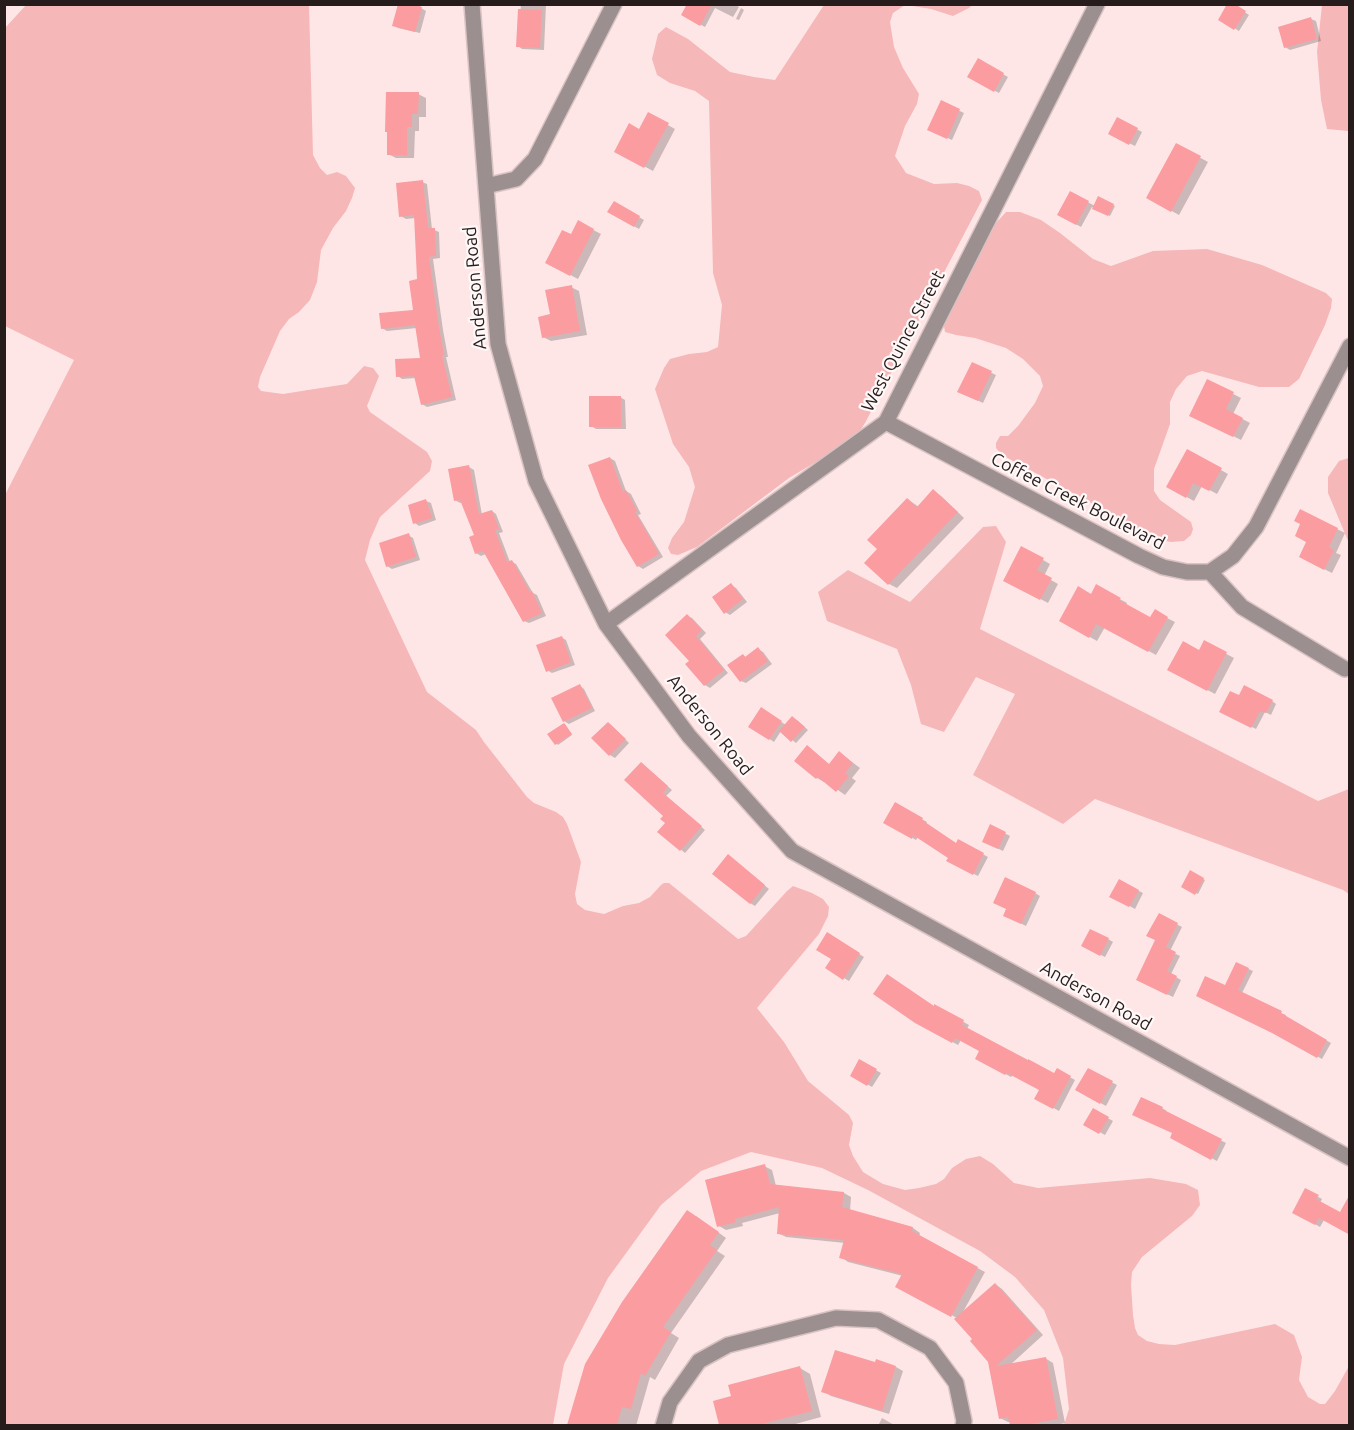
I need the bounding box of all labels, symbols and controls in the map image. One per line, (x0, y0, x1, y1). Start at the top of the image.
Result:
street label: Anderson Road (459, 226, 491, 350)
street label: West Quince Street (857, 267, 949, 415)
street label: Coffee Creek Boulevard (987, 448, 1169, 554)
street label: Anderson Road (663, 670, 757, 780)
street label: Anderson Road (1037, 957, 1155, 1035)

